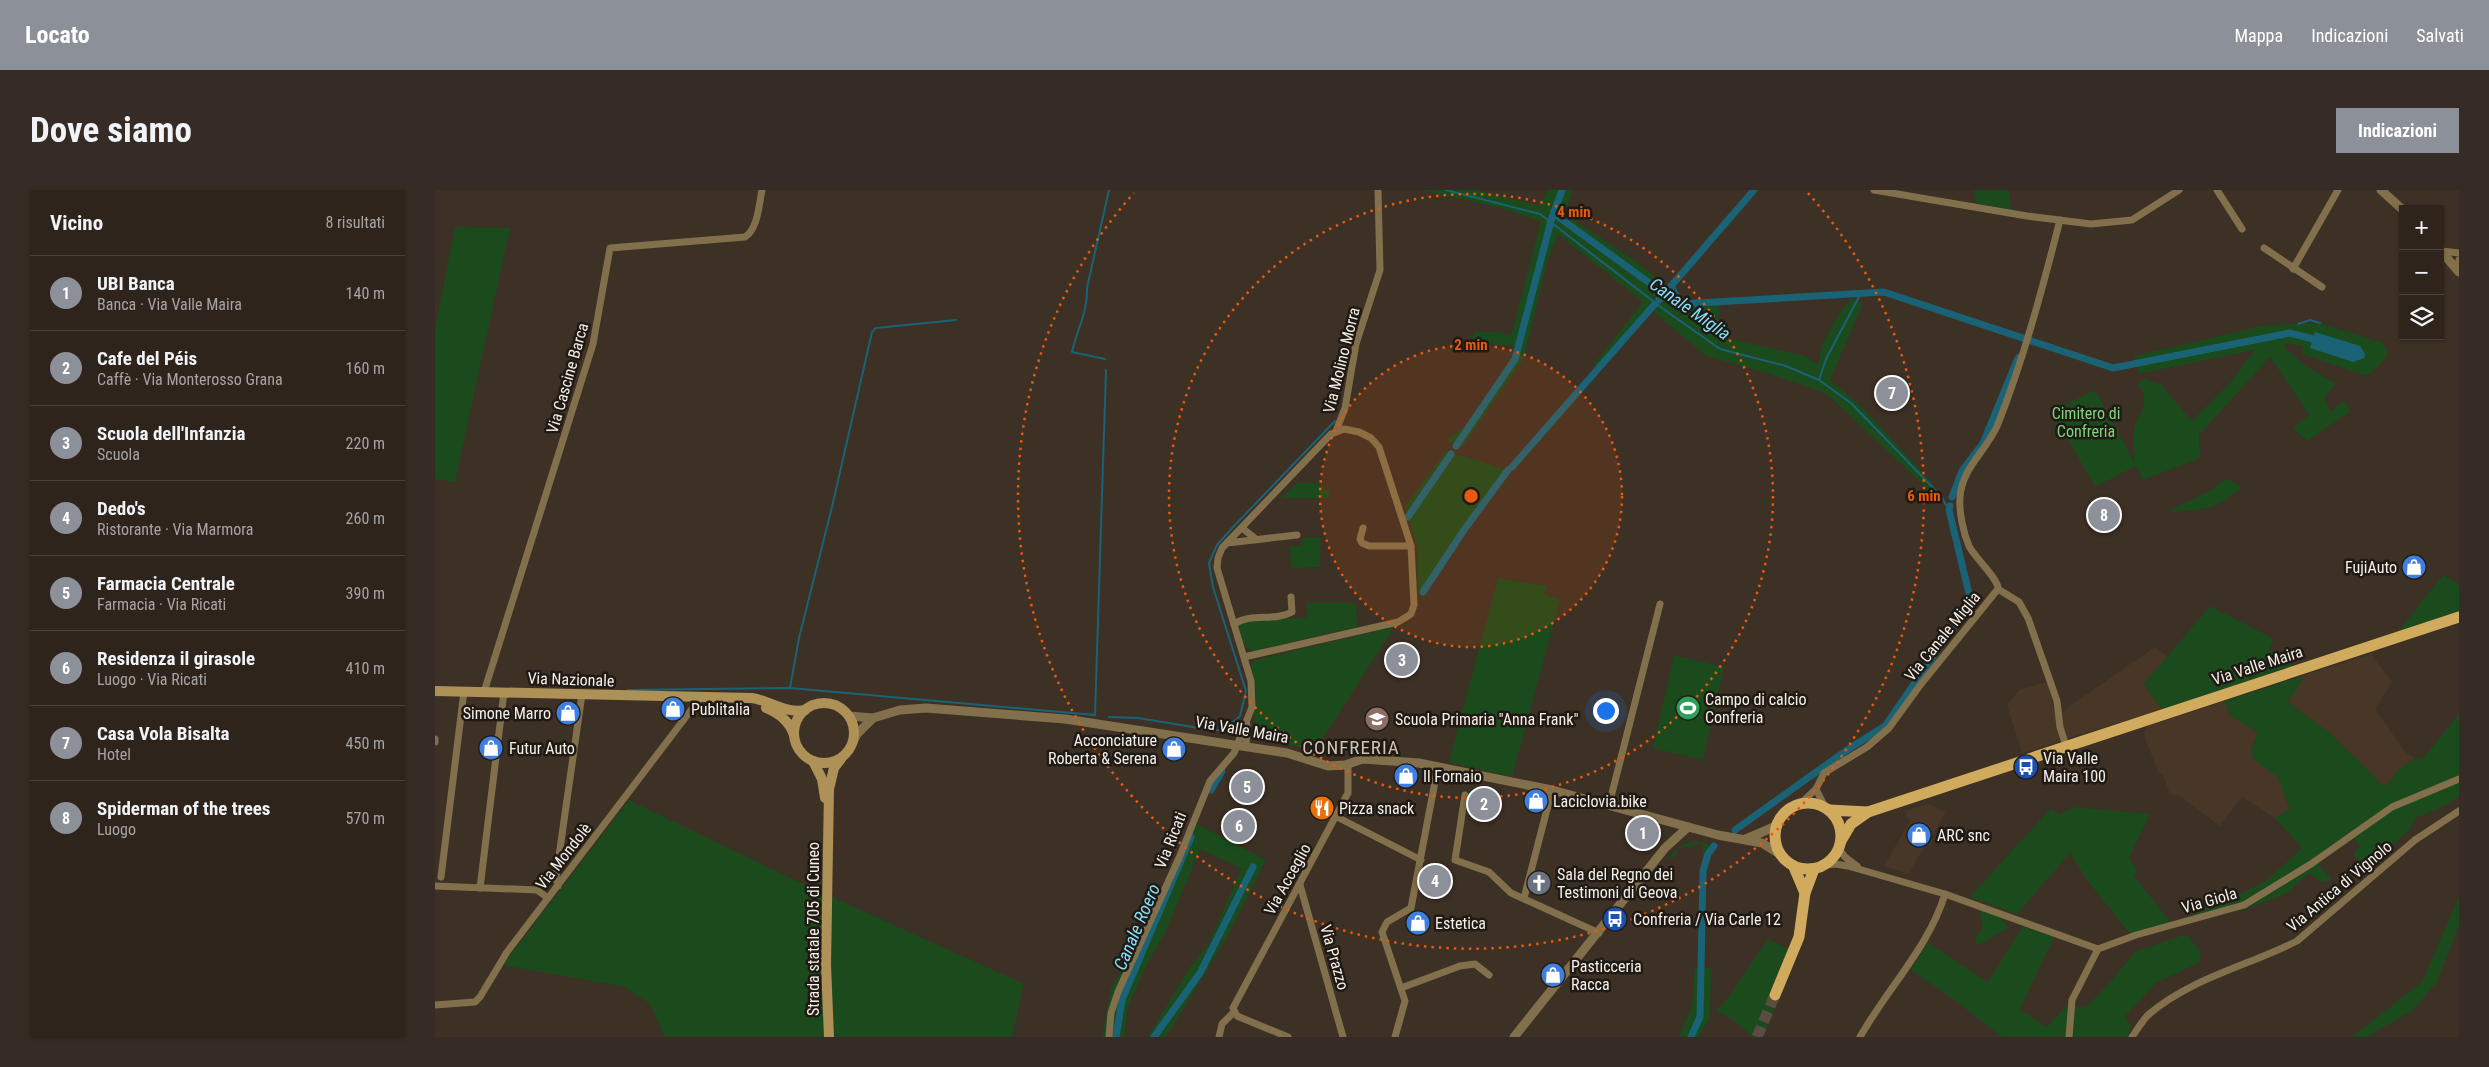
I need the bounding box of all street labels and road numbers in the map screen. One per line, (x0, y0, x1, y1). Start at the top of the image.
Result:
street label: Via Molino Morra (1319, 305, 1364, 415)
street label: Via Cascine Barca (543, 321, 592, 436)
street label: Via Canale Miglia (1901, 588, 1984, 685)
street label: Via Valle Maira (2209, 642, 2305, 689)
street label: Via Nazionale (527, 668, 615, 691)
street label: Via Valle Maira (1194, 712, 1290, 747)
street label: Via Ricati (1150, 809, 1190, 871)
street label: Via Mondolè (532, 819, 595, 893)
street label: Via Antica di Vignolo (2283, 837, 2396, 936)
street label: Via Acceglio (1260, 840, 1315, 918)
street label: Strada statale 705 di Cuneo (804, 842, 823, 1016)
street label: Via Giola (2179, 884, 2239, 917)
street label: Via Prazzo (1316, 922, 1353, 992)

